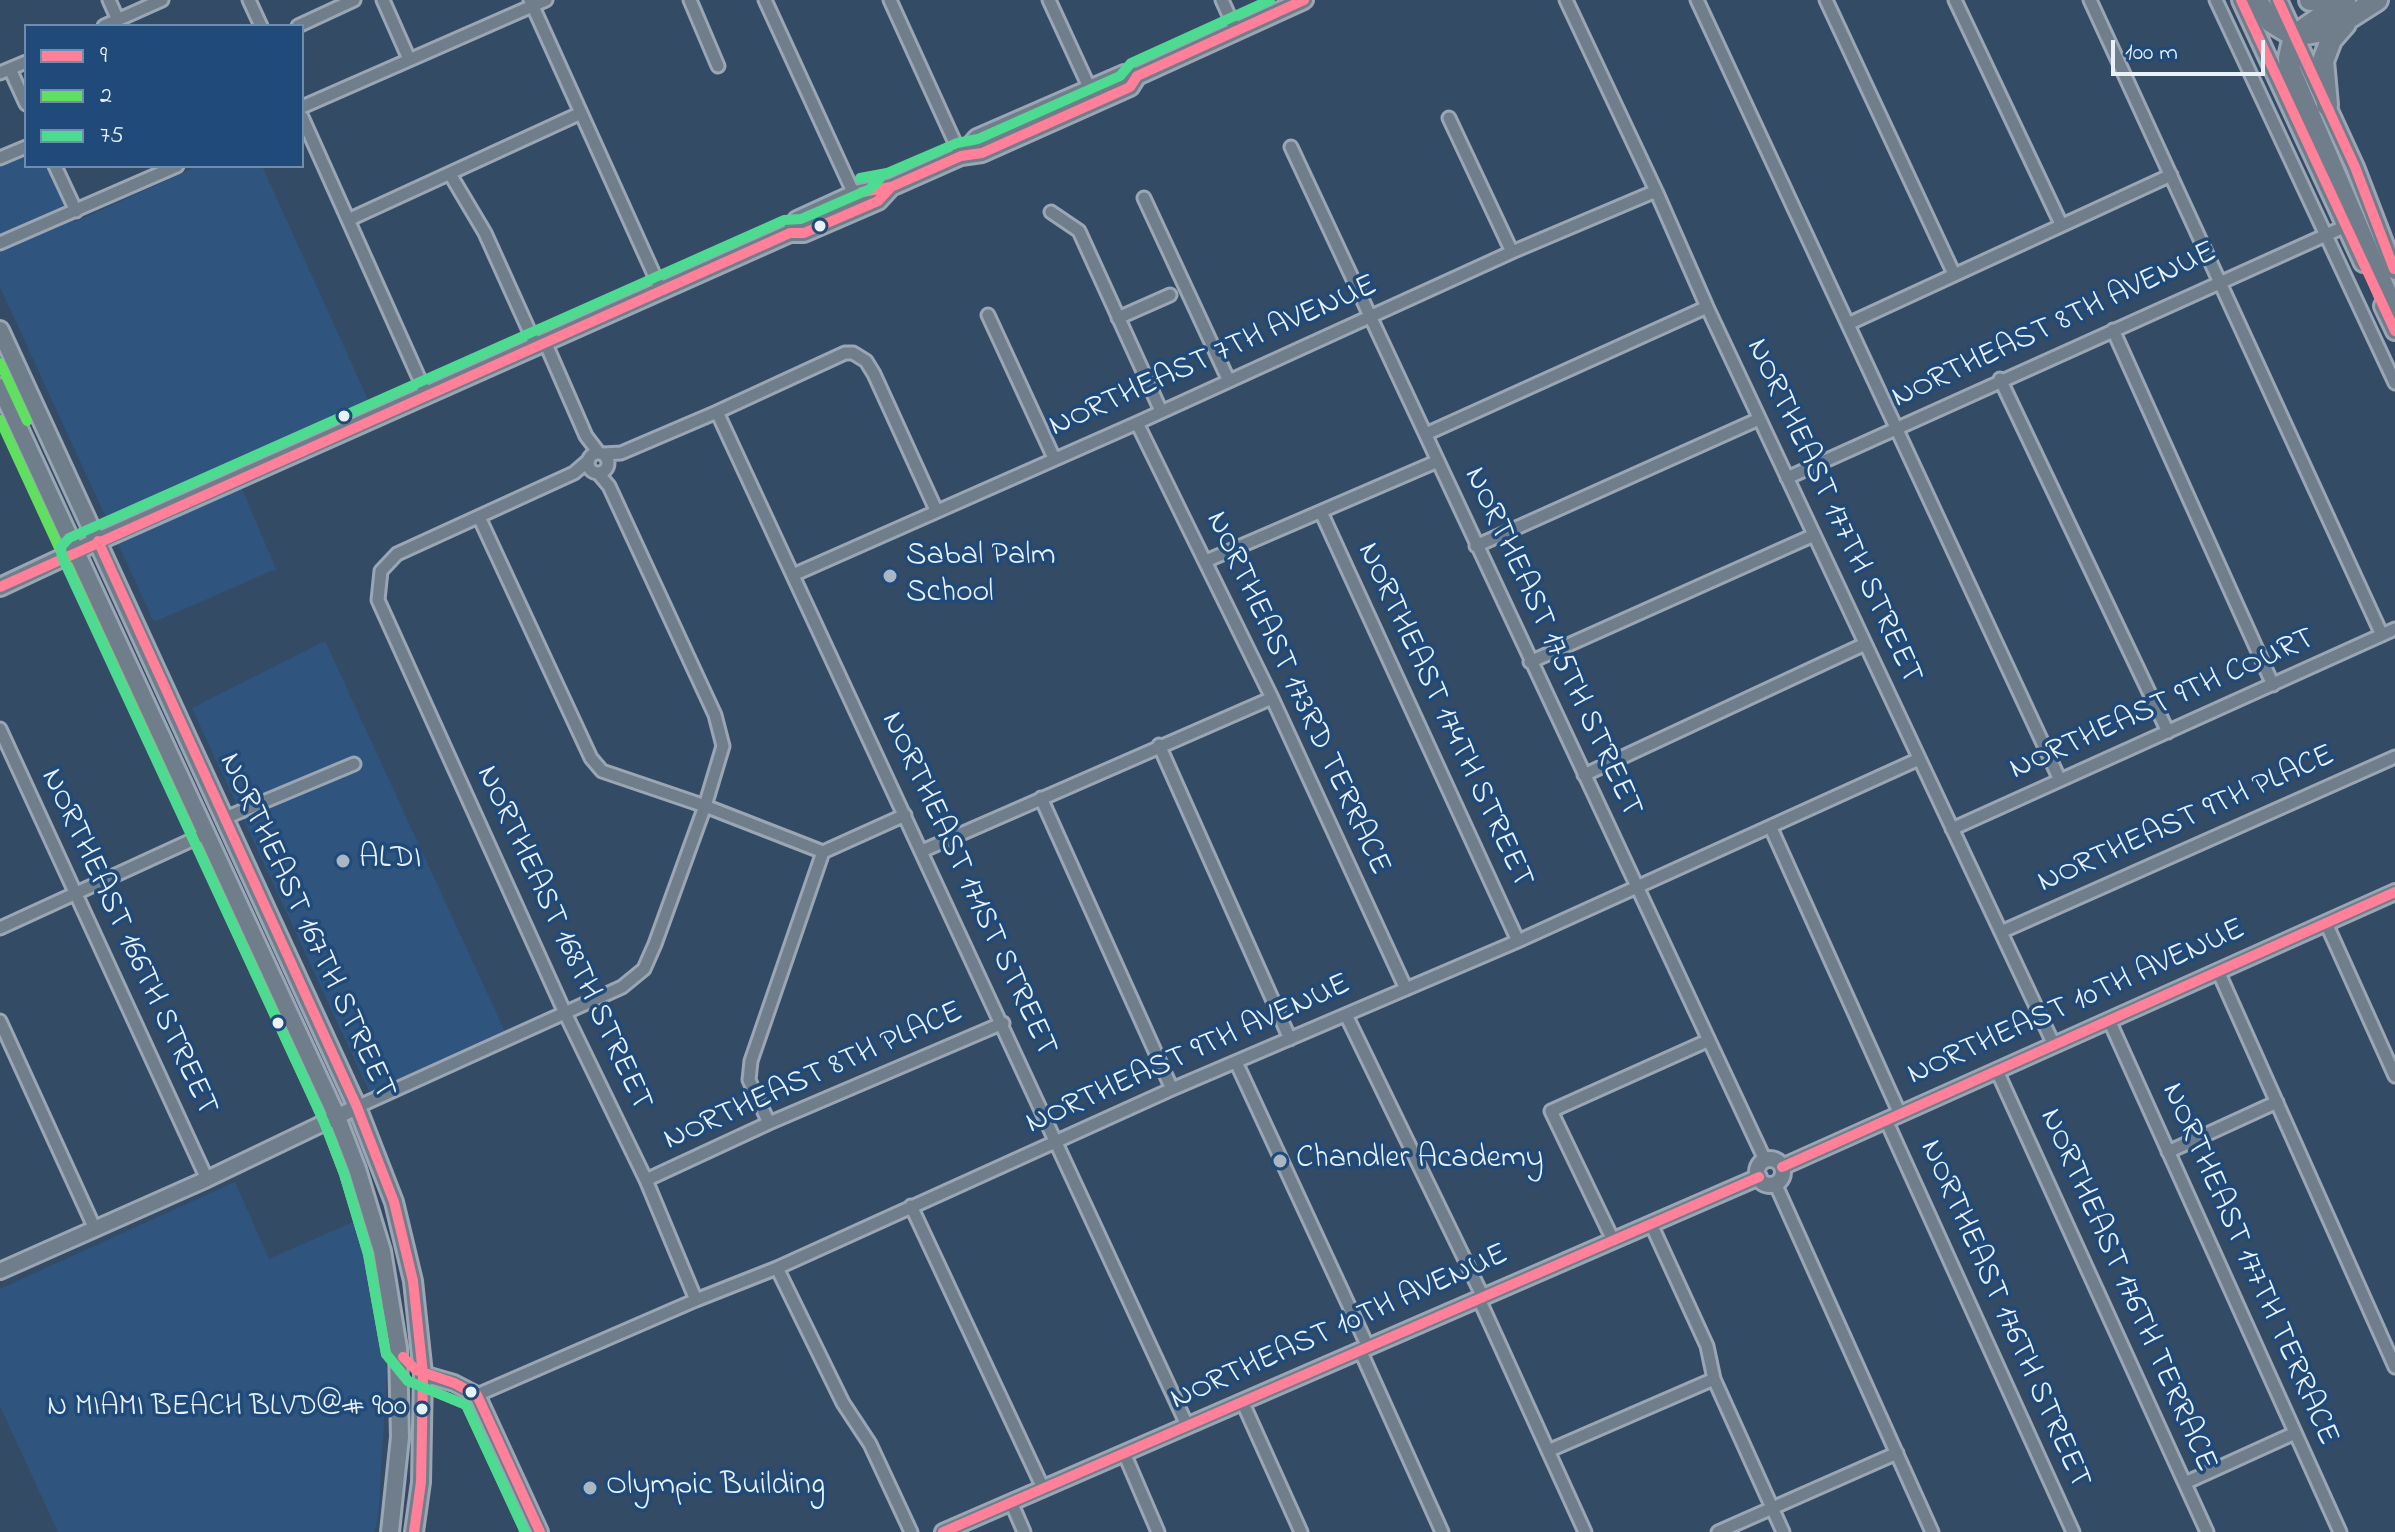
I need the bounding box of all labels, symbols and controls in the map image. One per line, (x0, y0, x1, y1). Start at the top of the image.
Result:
legend (24, 24, 304, 168)
scale bar (2115, 24, 2269, 74)
text: 100 m (2125, 36, 2178, 71)
text: 9 (100, 39, 107, 74)
text: 2 (100, 79, 112, 114)
text: 75 (100, 119, 124, 154)
unlabelled marker (812, 218, 828, 234)
street label: NORTHEAST 8TH AVENUE (1887, 235, 2223, 419)
street label: NORTHEAST 7TH AVENUE (1044, 268, 1384, 448)
street label: NORTHEAST 177TH STREET (1735, 333, 1929, 691)
unlabelled marker (336, 408, 352, 424)
street label: NORTHEAST 175TH STREET (1453, 462, 1649, 824)
street label: NORTHEAST 173RD TERRACE (1195, 506, 1397, 882)
street label: NORTHEAST 174TH STREET (1346, 537, 1540, 895)
place label: Sabal Palm School (906, 539, 1055, 614)
marker: Sabal Palm School (881, 567, 899, 585)
street label: NORTHEAST 9TH COURT (2005, 621, 2321, 791)
street label: NORTHEAST 171ST STREET (870, 707, 1064, 1063)
street label: NORTHEAST 9TH PLACE (2033, 738, 2341, 904)
street label: NORTHEAST 167TH STREET (208, 748, 402, 1106)
street label: NORTHEAST 168TH STREET (465, 760, 659, 1118)
street label: NORTHEAST 166TH STREET (30, 763, 224, 1123)
place label: ALDI (359, 842, 422, 880)
marker: ALDI (334, 852, 352, 870)
street label: NORTHEAST 10TH AVENUE (1902, 912, 2252, 1096)
street label: NORTHEAST 9TH AVENUE (1021, 967, 1357, 1145)
street label: NORTHEAST 8TH PLACE (658, 995, 970, 1161)
unlabelled marker (270, 1015, 286, 1031)
street label: NORTHEAST 177TH TERRACE (2151, 1078, 2345, 1452)
street label: NORTHEAST 176TH TERRACE (2028, 1103, 2224, 1479)
street label: NORTHEAST 176TH STREET (1909, 1135, 2097, 1495)
place label: Chandler Academy (1296, 1142, 1544, 1180)
marker: Chandler Academy (1271, 1152, 1289, 1170)
street label: NORTHEAST 10TH AVENUE (1165, 1237, 1515, 1421)
unlabelled marker (463, 1384, 479, 1400)
place label: N MIAMI BEACH BLVD@# 900 (47, 1391, 407, 1427)
marker: N MIAMI BEACH BLVD@# 900 (414, 1401, 430, 1417)
place label: Olympic Building (606, 1469, 825, 1507)
marker: Olympic Building (581, 1479, 599, 1497)

